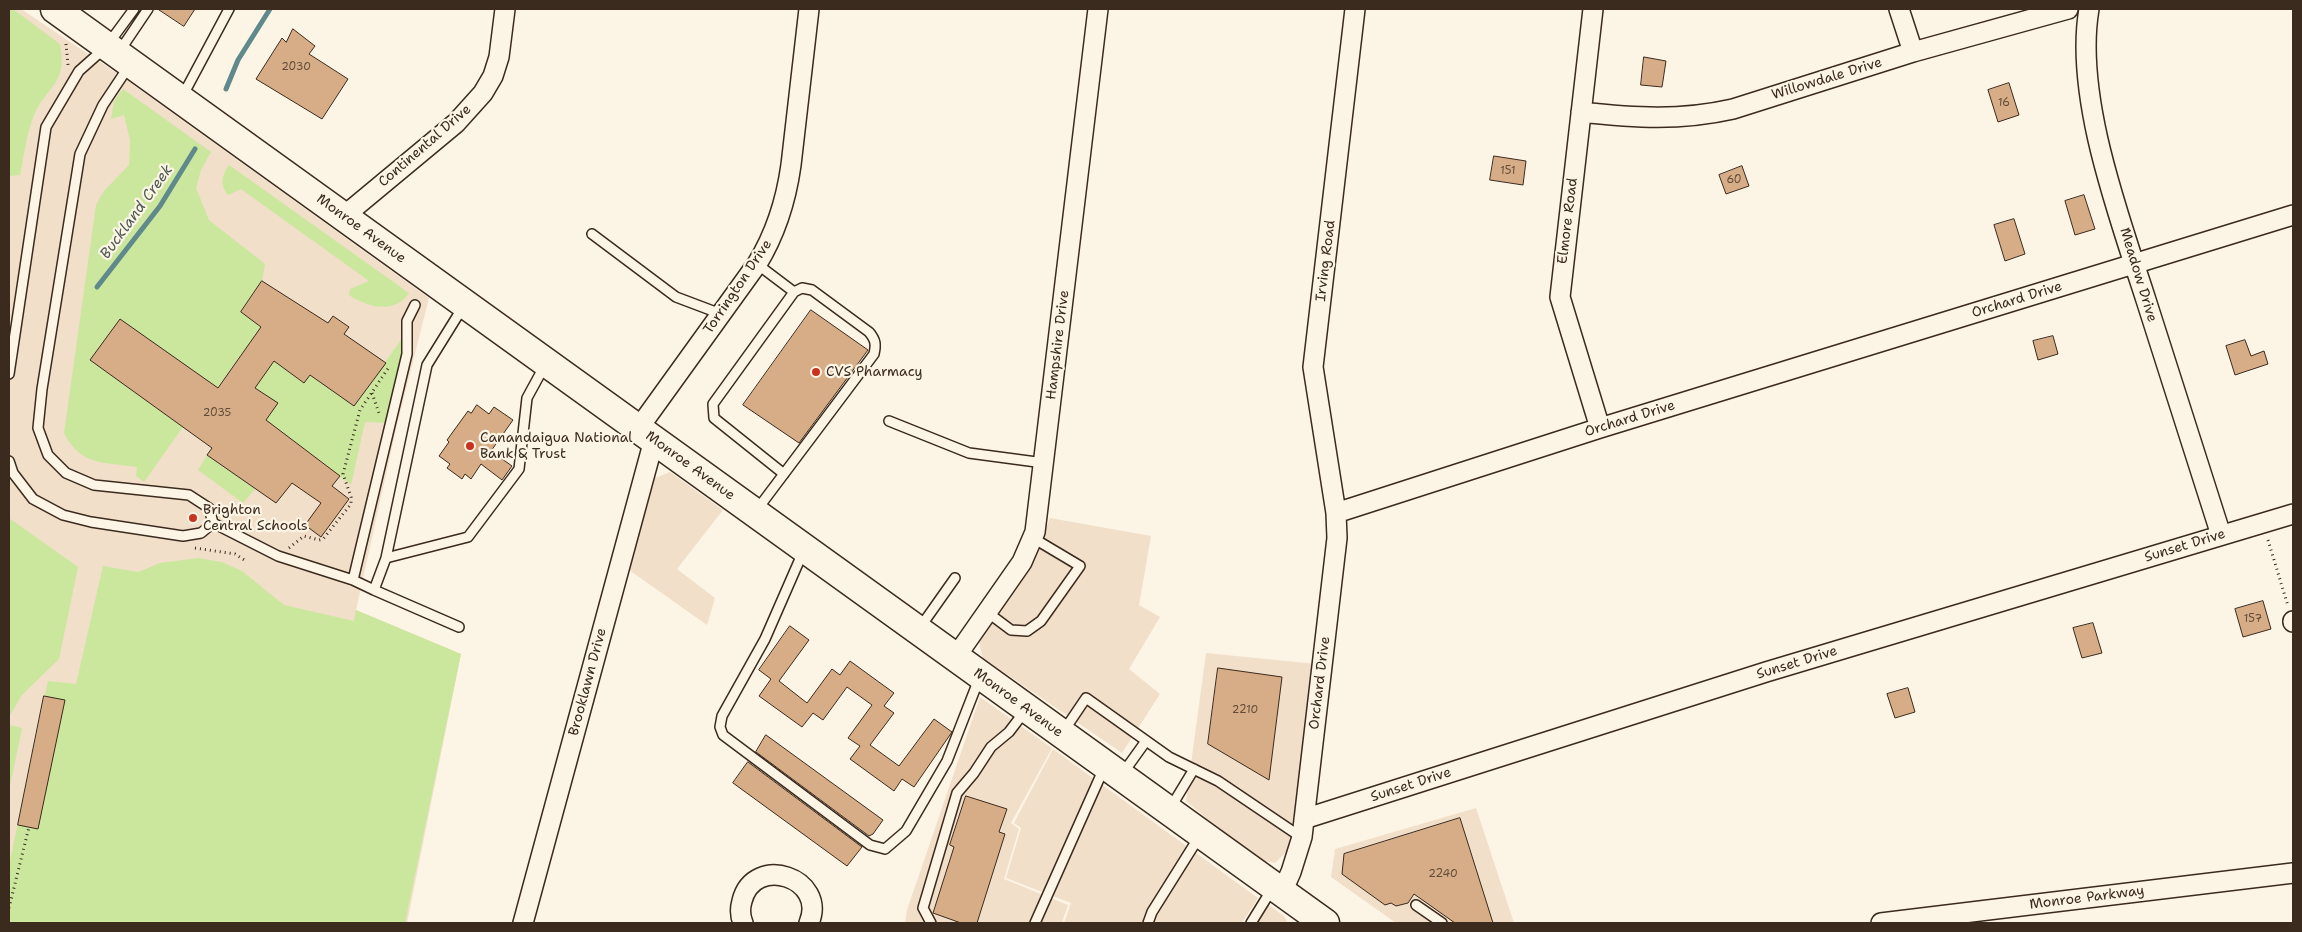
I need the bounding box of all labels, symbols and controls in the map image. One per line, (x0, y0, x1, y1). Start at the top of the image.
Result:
street label: Willowdale Drive (1770, 54, 1884, 104)
house number: 2030 (281, 60, 311, 74)
house number: 16 (1998, 96, 2010, 110)
street label: Continental Drive (375, 101, 475, 191)
water label: Buckland Creek (97, 161, 177, 263)
house number: 151 (1500, 164, 1516, 178)
house number: 60 (1726, 173, 1742, 187)
street label: Elmore Road (1554, 177, 1582, 265)
street label: Monroe Avenue (313, 191, 409, 267)
street label: Irving Road (1313, 219, 1339, 303)
street label: Meadow Drive (2116, 226, 2160, 324)
street label: Torrington Drive (700, 237, 776, 337)
street label: Orchard Drive (1970, 278, 2064, 322)
street label: Hampshire Drive (1043, 289, 1073, 401)
place label: CVS Pharmacy (826, 364, 922, 380)
marker: CVS Pharmacy (810, 366, 822, 378)
street label: Orchard Drive (1583, 397, 1677, 441)
house number: 2035 (203, 406, 231, 420)
street label: Monroe Avenue (642, 428, 738, 504)
place label: Canandaigua National Bank & Trust (480, 430, 633, 462)
marker: Canandaigua National Bank & Trust (464, 440, 476, 452)
place label: Brighton Central Schools (203, 502, 308, 534)
marker: Brighton Central Schools (187, 512, 199, 524)
street label: Sunset Drive (2143, 526, 2227, 566)
house number: 157 (2244, 612, 2262, 626)
street label: Brooklawn Drive (566, 626, 610, 738)
street label: Orchard Drive (1306, 635, 1334, 731)
street label: Sunset Drive (1755, 643, 1839, 683)
street label: Monroe Avenue (970, 665, 1066, 741)
house number: 2210 (1232, 703, 1258, 717)
street label: Sunset Drive (1369, 764, 1453, 806)
house number: 2240 (1428, 867, 1458, 881)
street label: Monroe Parkway (2029, 883, 2145, 913)

